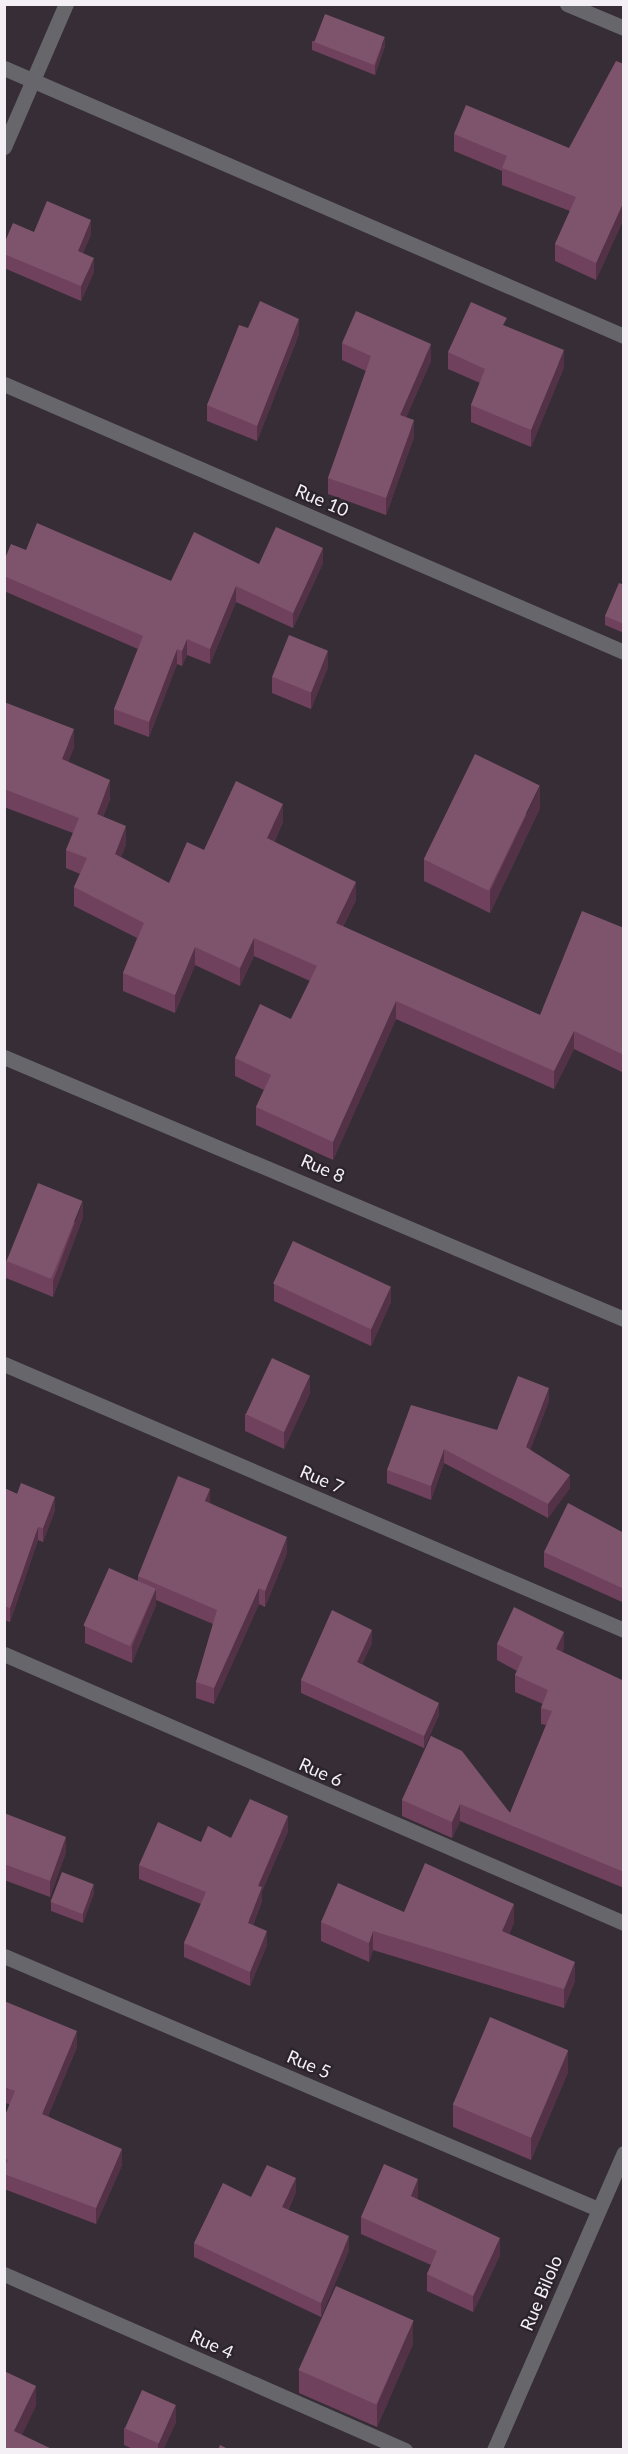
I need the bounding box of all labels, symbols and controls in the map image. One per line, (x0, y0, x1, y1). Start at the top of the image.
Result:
street label: Rue 10 (292, 479, 352, 521)
street label: Rue 8 (298, 1149, 348, 1187)
street label: Rue 7 (297, 1460, 347, 1498)
street label: Rue 6 (296, 1753, 346, 1791)
street label: Rue 5 (284, 2045, 334, 2083)
street label: Rue Bilolo (515, 2252, 567, 2334)
street label: Rue 4 (187, 2325, 237, 2363)

